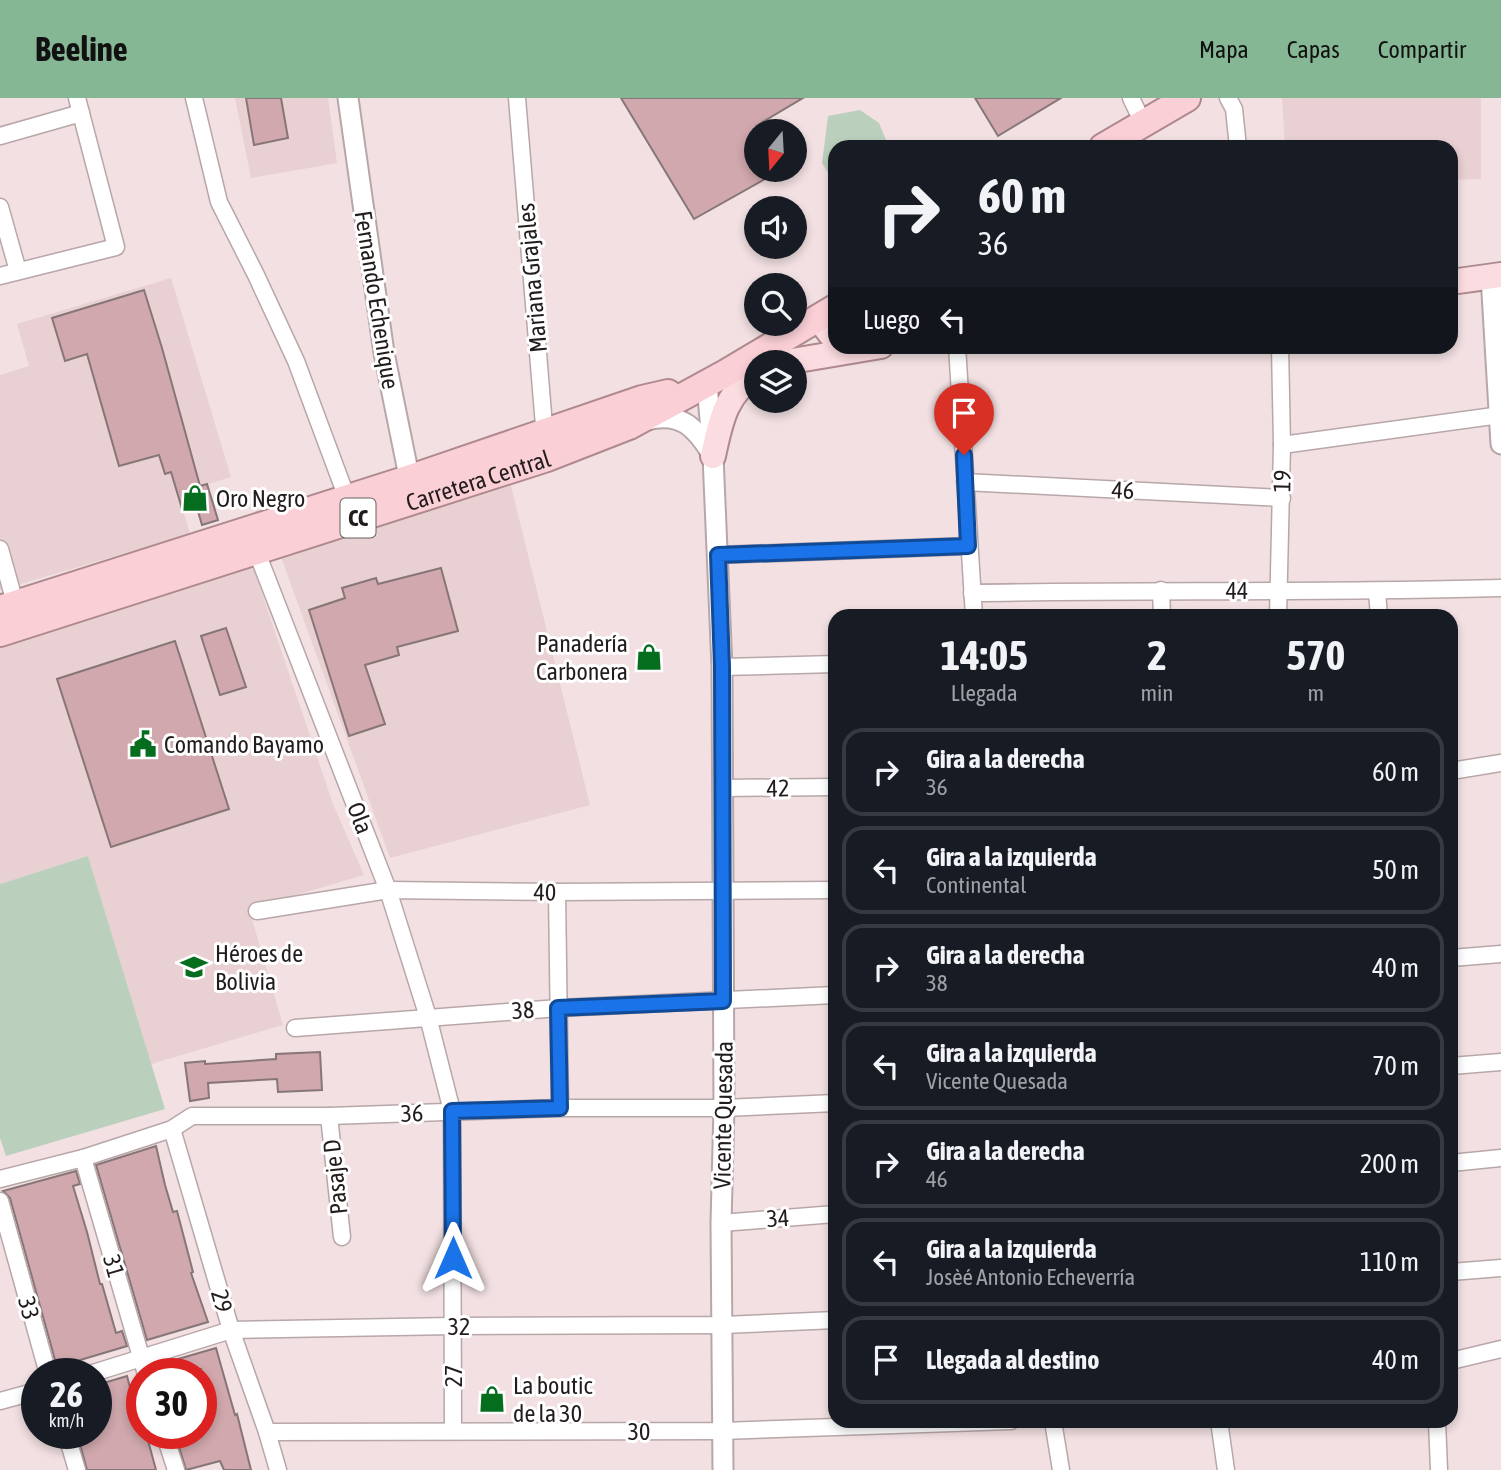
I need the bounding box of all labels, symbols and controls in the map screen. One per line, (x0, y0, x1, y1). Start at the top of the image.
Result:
text: Beeline (35, 30, 128, 68)
text: Mapa (1199, 36, 1249, 63)
text: Capas (1287, 36, 1340, 63)
text: Compartir (1378, 36, 1466, 63)
north arrow (744, 119, 807, 182)
map controls (744, 119, 807, 413)
text: 60 m (978, 167, 1066, 223)
icon: right (863, 168, 954, 259)
button: sound (744, 196, 807, 259)
street label: Mariana Grajales (512, 202, 552, 354)
street label: Fernando Echenique (350, 209, 404, 391)
text: 36 (978, 225, 1008, 262)
button: search (744, 273, 807, 336)
icon: left (934, 301, 972, 339)
text: Luego (863, 305, 920, 335)
button: layers (744, 350, 807, 413)
pin (934, 383, 994, 455)
icon: arrive (945, 394, 983, 432)
street label: Carretera Central (402, 444, 554, 516)
street label: 19 (1268, 469, 1296, 493)
street label: 46 (1111, 476, 1135, 504)
shop icon: Oro Negro (180, 483, 210, 513)
place label: Oro Negro (216, 485, 305, 512)
road number: CC (340, 498, 376, 538)
street label: 44 (1226, 577, 1248, 604)
place label: Panadería Carbonera (536, 630, 628, 685)
text: 14:05 (941, 631, 1028, 679)
text: 2 (1147, 631, 1167, 679)
text: 570 (1286, 631, 1345, 679)
shop icon: Panadería Carbonera (634, 642, 664, 672)
text: Llegada (951, 680, 1018, 706)
text: min (1141, 680, 1174, 706)
text: m (1307, 680, 1324, 706)
public building icon: Comando Bayamo (128, 729, 158, 759)
place label: Comando Bayamo (164, 731, 324, 758)
text: Gira a la derecha (926, 744, 1085, 774)
icon: right (867, 753, 905, 791)
text: 60 m (1372, 757, 1419, 787)
street label: 42 (766, 774, 790, 802)
text: 36 (926, 774, 948, 800)
street label: Ola (342, 798, 378, 838)
text: Gira a la izquierda (926, 842, 1097, 872)
icon: left (867, 851, 905, 889)
text: 50 m (1372, 855, 1419, 885)
text: Continental (926, 872, 1026, 898)
street label: 40 (533, 878, 557, 906)
place label: Héroes de Bolivia (215, 940, 303, 995)
text: Gira a la derecha (926, 940, 1085, 970)
icon: right (867, 949, 905, 987)
school or university icon: Héroes de Bolivia (179, 952, 209, 982)
text: 40 m (1372, 953, 1419, 983)
text: 38 (926, 970, 948, 996)
street label: 38 (511, 996, 535, 1024)
text: Gira a la izquierda (926, 1038, 1097, 1068)
street label: Vicente Quesada (708, 1041, 738, 1189)
icon: left (867, 1047, 905, 1085)
text: 70 m (1372, 1051, 1419, 1081)
text: Vicente Quesada (926, 1068, 1068, 1094)
street label: 36 (400, 1099, 424, 1127)
text: Gira a la derecha (926, 1136, 1085, 1166)
street label: Pasaje D (318, 1138, 352, 1216)
icon: right (867, 1145, 905, 1183)
text: 200 m (1360, 1149, 1419, 1179)
text: 46 (926, 1166, 948, 1192)
street label: 34 (766, 1204, 790, 1232)
position arrow (416, 1221, 490, 1295)
text: Gira a la izquierda (926, 1234, 1097, 1264)
icon: left (867, 1243, 905, 1281)
text: 110 m (1360, 1247, 1419, 1277)
street label: 31 (98, 1251, 130, 1281)
text: Josèé Antonio Echeverría (926, 1264, 1135, 1290)
street label: 29 (206, 1286, 238, 1316)
street label: 33 (13, 1294, 45, 1322)
street label: 32 (448, 1313, 470, 1340)
icon: arrive (867, 1341, 905, 1379)
text: Llegada al destino (926, 1345, 1099, 1375)
text: 40 m (1372, 1345, 1419, 1375)
speed limit sign: 30 (126, 1358, 217, 1449)
street label: 27 (440, 1365, 467, 1387)
place label: La boutic de la 30 (513, 1372, 592, 1427)
text: 26 (50, 1374, 83, 1414)
shop icon: La boutic de la 30 (477, 1384, 507, 1414)
text: km/h (49, 1410, 84, 1431)
street label: 30 (628, 1418, 650, 1445)

